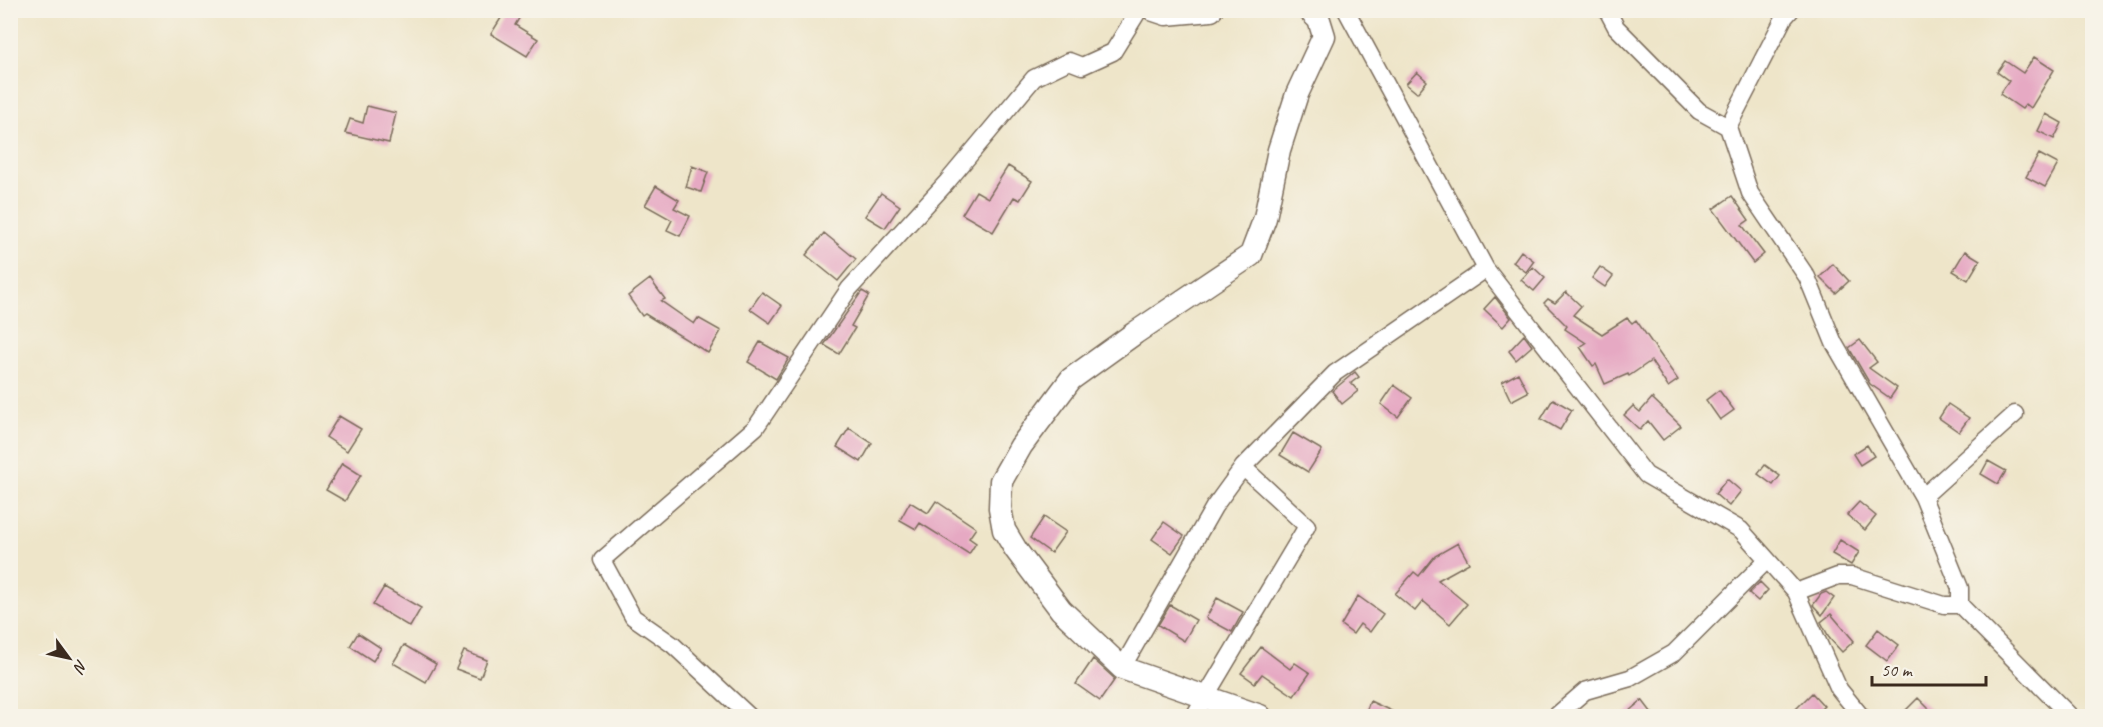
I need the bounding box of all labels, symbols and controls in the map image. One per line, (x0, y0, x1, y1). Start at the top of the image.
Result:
north arrow (39, 628, 99, 688)
scale bar (1872, 649, 1986, 687)
text: N (68, 656, 92, 678)
text: 50 m (1881, 659, 1914, 681)

